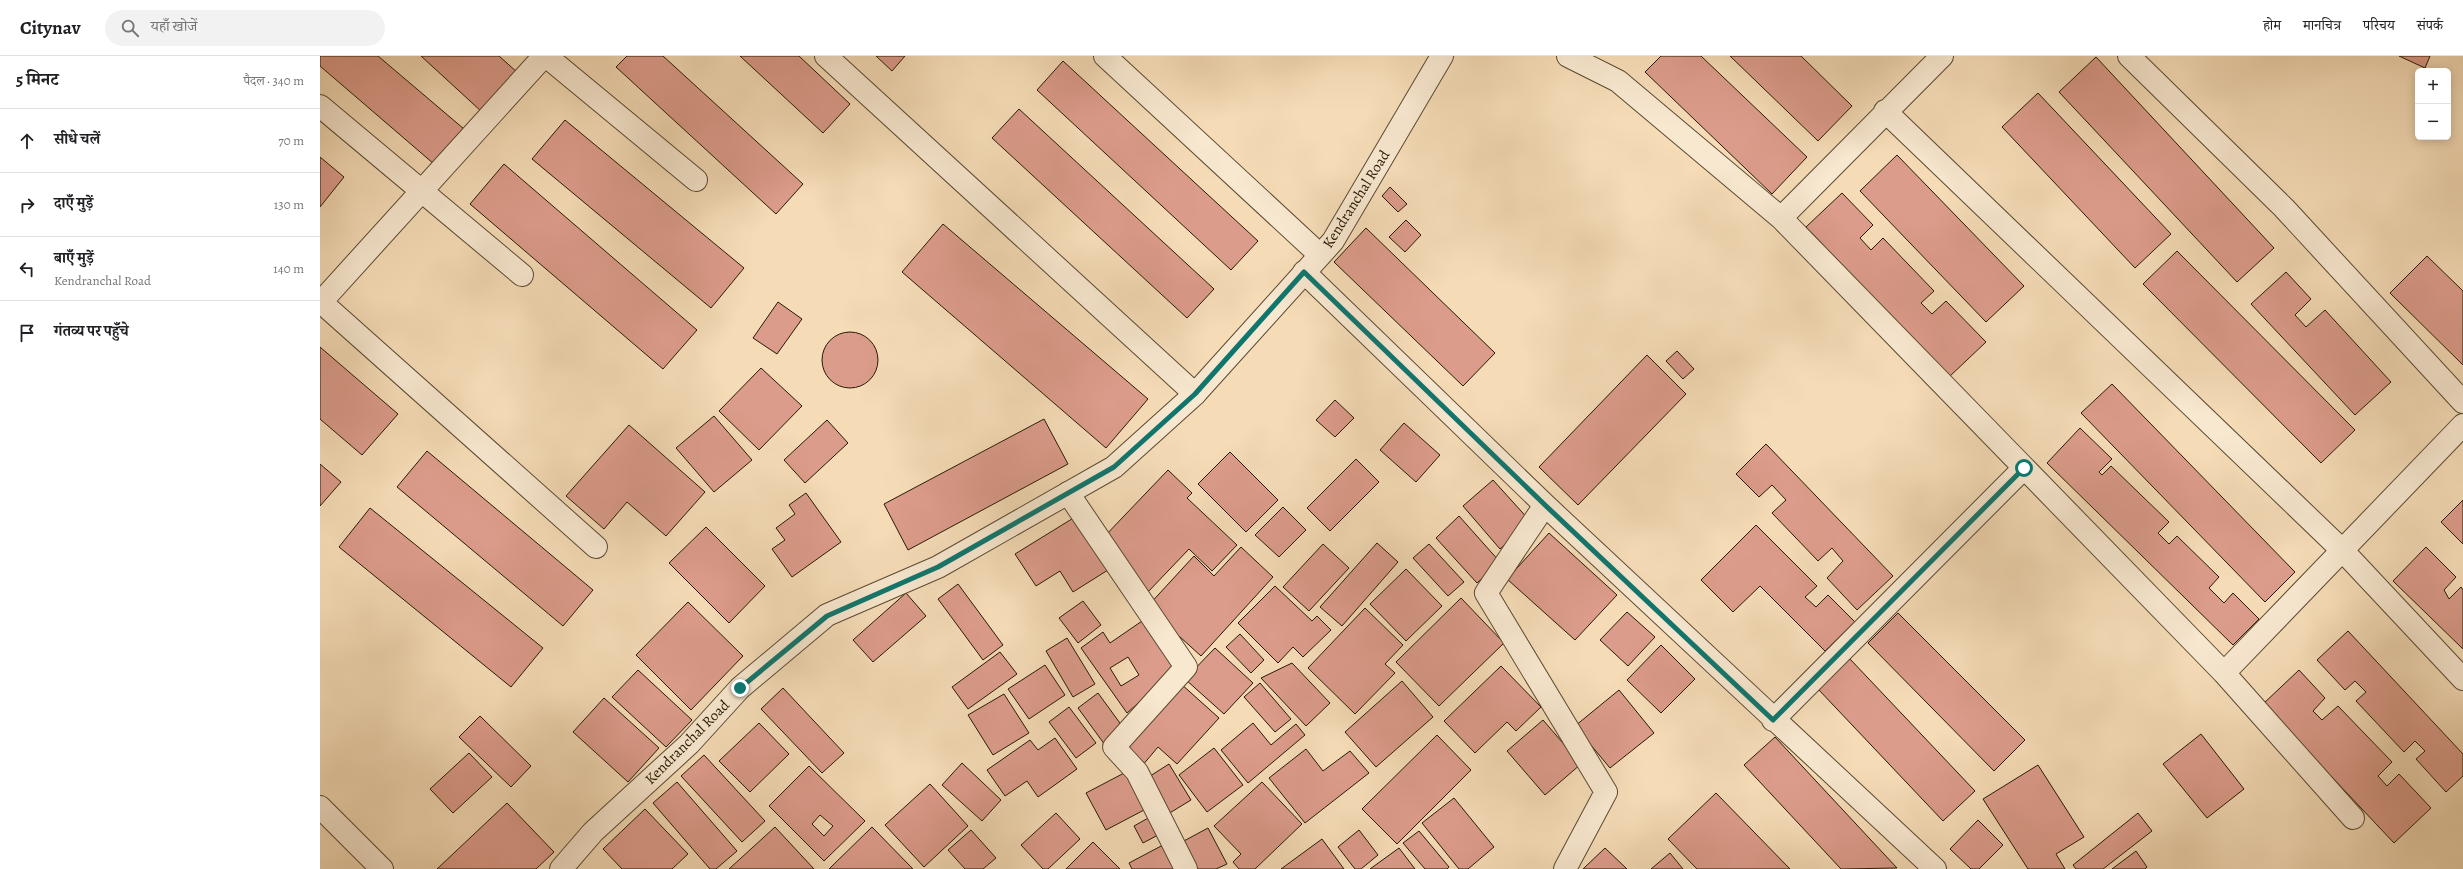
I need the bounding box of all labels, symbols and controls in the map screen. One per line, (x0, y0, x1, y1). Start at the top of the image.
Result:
search box (105, 10, 385, 46)
text: Citynav (20, 15, 81, 41)
text: यहाँ खोजें (151, 16, 197, 36)
text: होम (2263, 16, 2281, 35)
text: मानचित्र (2303, 16, 2341, 35)
text: परिचय (2363, 16, 2395, 35)
text: संपर्क (2417, 16, 2443, 35)
icon: search (119, 17, 141, 39)
text: 5 मिनट (16, 68, 58, 91)
map controls (2415, 68, 2451, 140)
button: + (2415, 68, 2451, 104)
text: पैदल · 340 m (243, 72, 304, 89)
button: − (2415, 104, 2451, 140)
text: सीधे चलें (54, 129, 100, 149)
icon: ahead (16, 130, 38, 152)
text: 70 m (278, 132, 304, 149)
street label: Kendranchal Road (1318, 145, 1395, 252)
text: दाएँ मुड़ें (54, 193, 93, 213)
icon: right (16, 194, 38, 216)
text: 130 m (274, 196, 304, 213)
text: बाएँ मुड़ें (54, 248, 94, 268)
icon: left (16, 258, 38, 280)
text: 140 m (273, 260, 304, 277)
text: Kendranchal Road (54, 272, 151, 289)
text: गंतव्य पर पहुँचे (54, 321, 129, 341)
icon: arrive (16, 322, 38, 344)
route start (2015, 459, 2033, 477)
route end (731, 679, 749, 697)
street label: Kendranchal Road (640, 695, 734, 789)

